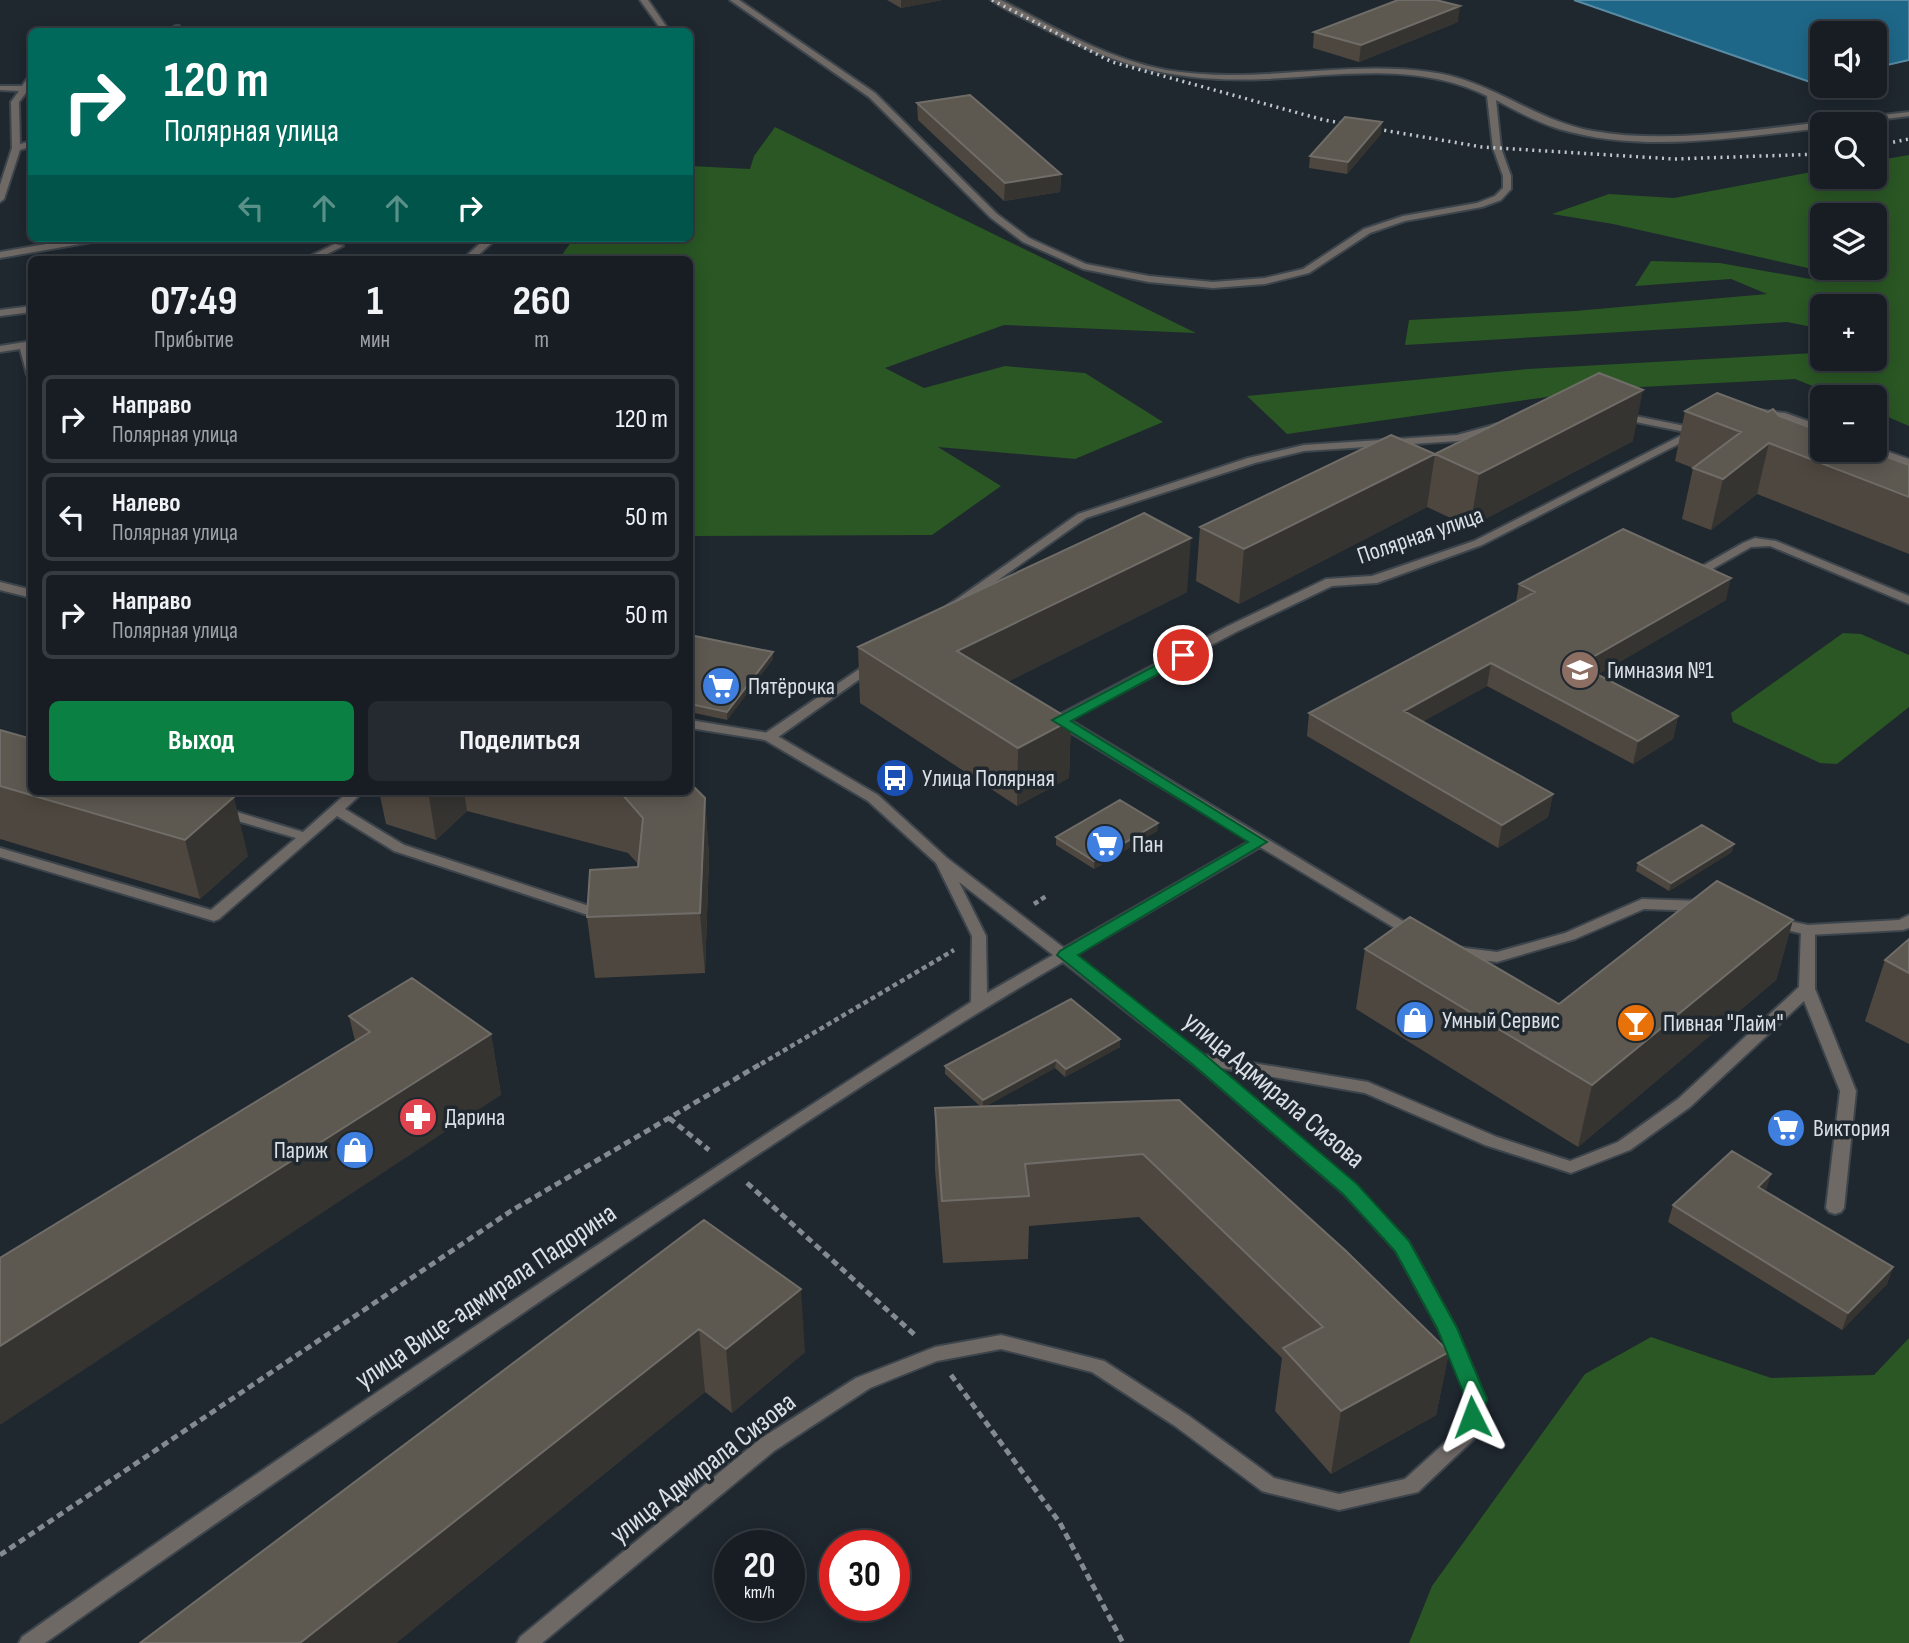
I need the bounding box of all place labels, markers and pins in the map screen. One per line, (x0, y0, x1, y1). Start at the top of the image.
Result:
pin (1153, 625, 1213, 685)
school or university icon: Гимназия №1 (1559, 649, 1601, 691)
place label: Гимназия №1 (1607, 656, 1714, 685)
supermarket icon: Пятёрочка (700, 665, 742, 707)
place label: Пятёрочка (748, 672, 835, 701)
bus stop icon: Улица Полярная (874, 757, 916, 799)
place label: Улица Полярная (922, 764, 1055, 793)
supermarket icon: Пан (1084, 823, 1126, 865)
place label: Пан (1132, 830, 1163, 859)
shop icon: Умный Сервис (1394, 999, 1436, 1041)
bar icon: Пивная "Лайм" (1615, 1002, 1657, 1044)
place label: Умный Сервис (1442, 1006, 1560, 1035)
place label: Пивная "Лайм" (1663, 1009, 1784, 1038)
pharmacy icon: Дарина (397, 1096, 439, 1138)
place label: Дарина (445, 1103, 505, 1132)
supermarket icon: Виктория (1765, 1107, 1807, 1149)
place label: Виктория (1813, 1114, 1890, 1143)
shop icon: Париж (334, 1129, 376, 1171)
place label: Париж (274, 1136, 328, 1165)

